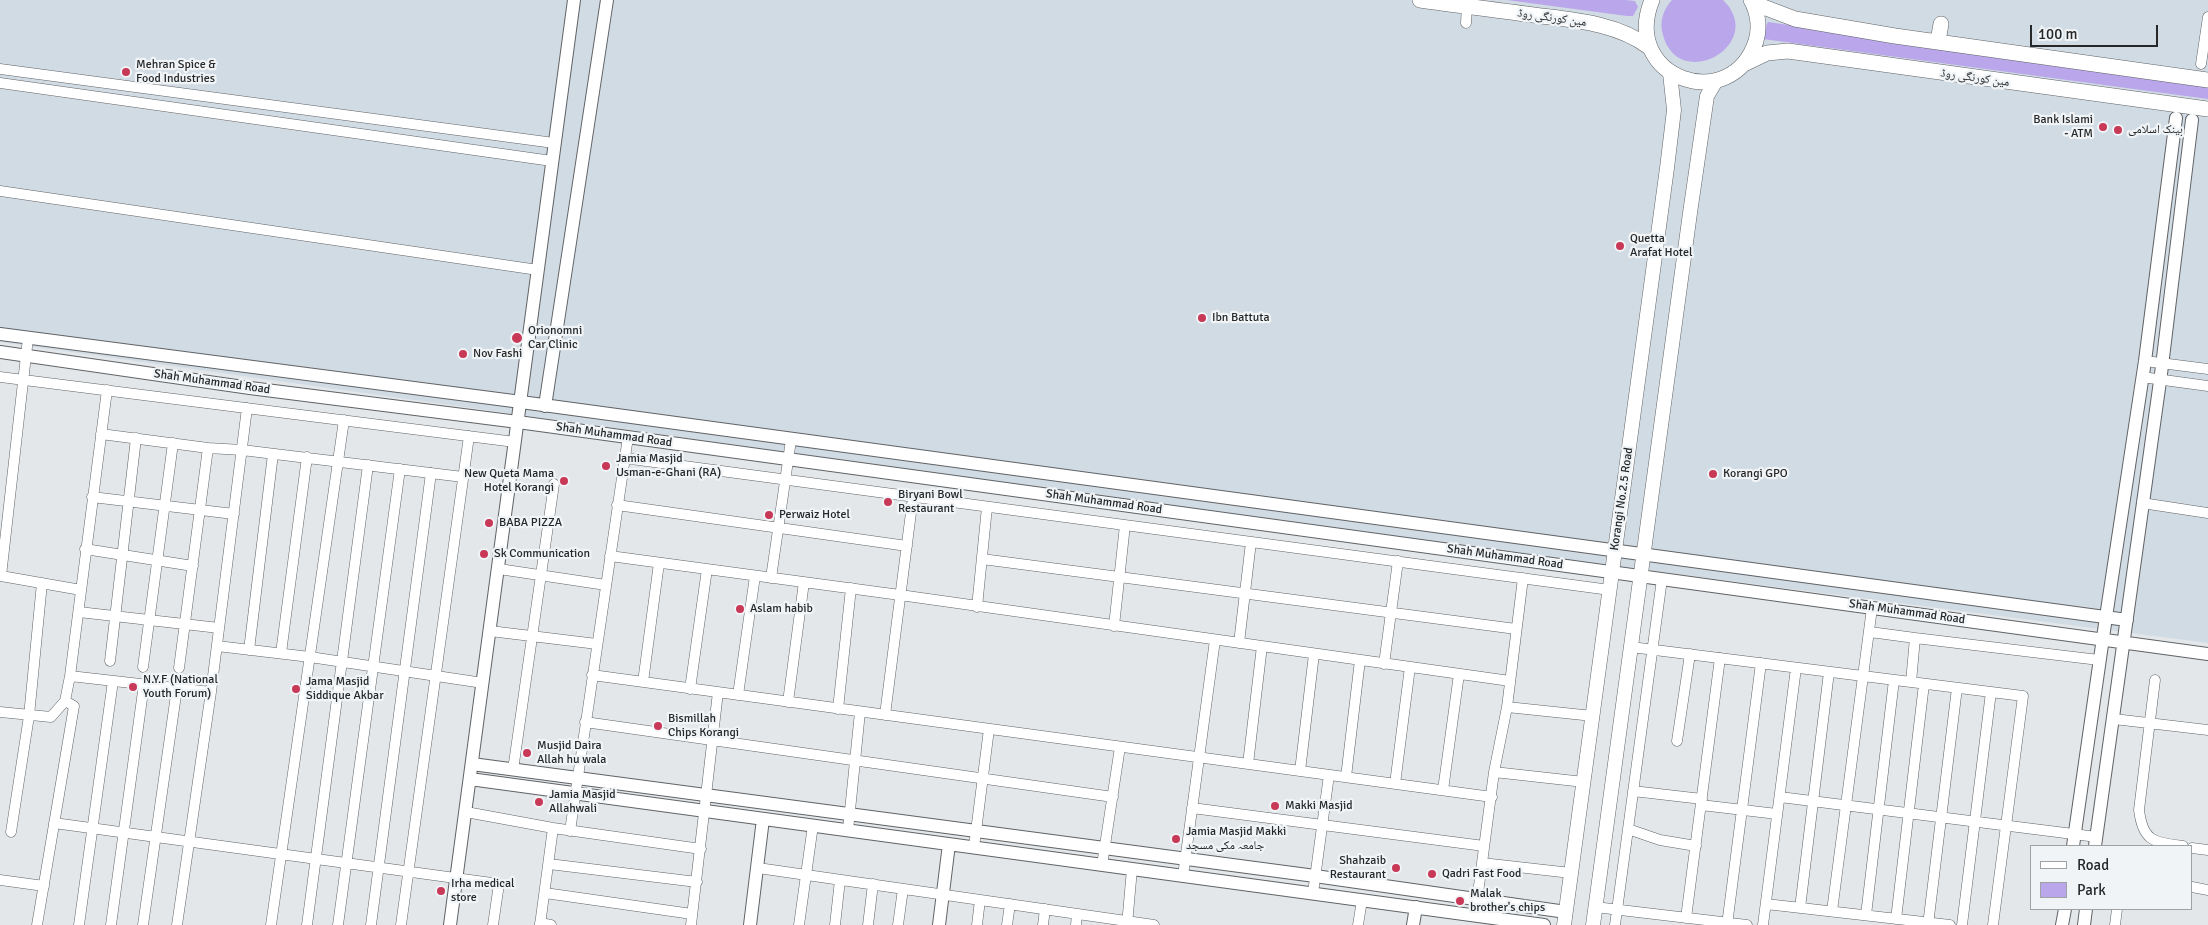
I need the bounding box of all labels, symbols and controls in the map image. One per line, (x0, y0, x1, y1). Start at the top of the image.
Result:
street label: مین کورنگی روڈ (1517, 6, 1587, 30)
scale bar (2033, 15, 2160, 47)
text: 100 m (2038, 25, 2078, 43)
place label: Mehran Spice & Food Industries (136, 58, 216, 86)
marker: Mehran Spice & Food Industries (120, 66, 132, 78)
street label: مین کورنگی روڈ (1940, 66, 2010, 90)
place label: Bank Islami - ATM (2033, 113, 2093, 141)
marker: Bank Islami - ATM (2097, 121, 2109, 133)
place label: بینک اسلامی (2128, 123, 2183, 137)
marker: بینک اسلامی (2112, 124, 2124, 136)
place label: Quetta Arafat Hotel (1630, 232, 1692, 260)
marker: Quetta Arafat Hotel (1614, 240, 1626, 252)
place label: Ibn Battuta (1212, 311, 1270, 325)
marker: Ibn Battuta (1196, 312, 1208, 324)
place label: Orionomni Car Clinic (528, 324, 582, 352)
marker: Orionomni Car Clinic (510, 331, 524, 345)
place label: Nov Fashi (473, 347, 522, 361)
marker: Nov Fashi (457, 348, 469, 360)
street label: Shah Muhammad Road (153, 367, 271, 397)
street label: Shah Muhammad Road (555, 420, 673, 450)
street label: Korangi No.2.5 Road (1608, 446, 1636, 552)
place label: Jamia Masjid Usman-e-Ghani (RA) (616, 452, 721, 480)
marker: Jamia Masjid Usman-e-Ghani (RA) (600, 460, 612, 472)
place label: New Queta Mama Hotel Korangi (464, 467, 554, 495)
place label: Korangi GPO (1723, 467, 1788, 481)
marker: Korangi GPO (1707, 468, 1719, 480)
marker: New Queta Mama Hotel Korangi (558, 475, 570, 487)
street label: Shah Muhammad Road (1045, 487, 1163, 517)
place label: Biryani Bowl Restaurant (898, 488, 963, 516)
marker: Biryani Bowl Restaurant (882, 496, 894, 508)
place label: Perwaiz Hotel (779, 508, 850, 522)
marker: Perwaiz Hotel (763, 509, 775, 521)
place label: BABA PIZZA (499, 516, 562, 530)
marker: BABA PIZZA (483, 517, 495, 529)
street label: Shah Muhammad Road (1446, 542, 1564, 572)
place label: Sk Communication (494, 547, 590, 561)
marker: Sk Communication (478, 548, 490, 560)
street label: Shah Muhammad Road (1848, 597, 1966, 627)
place label: Aslam habib (750, 602, 813, 616)
marker: Aslam habib (734, 603, 746, 615)
place label: N.Y.F (National Youth Forum) (143, 673, 218, 701)
place label: Jama Masjid Siddique Akbar (306, 675, 384, 703)
marker: N.Y.F (National Youth Forum) (127, 681, 139, 693)
marker: Jama Masjid Siddique Akbar (290, 683, 302, 695)
place label: Bismillah Chips Korangi (668, 712, 739, 740)
marker: Bismillah Chips Korangi (652, 720, 664, 732)
place label: Musjid Daira Allah hu wala (537, 739, 606, 767)
marker: Musjid Daira Allah hu wala (521, 747, 533, 759)
place label: Jamia Masjid Allahwali (549, 788, 616, 816)
marker: Jamia Masjid Allahwali (533, 796, 545, 808)
place label: Makki Masjid (1285, 799, 1353, 813)
marker: Makki Masjid (1269, 800, 1281, 812)
place label: Jamia Masjid Makki جامعہ مکی مسجد (1186, 825, 1286, 853)
marker: Jamia Masjid Makki جامعہ مکی مسجد (1170, 833, 1182, 845)
legend (2030, 845, 2193, 910)
place label: Shahzaib Restaurant (1330, 854, 1386, 882)
text: Road (2077, 856, 2109, 874)
marker: Shahzaib Restaurant (1390, 862, 1402, 874)
place label: Qadri Fast Food (1442, 867, 1521, 881)
marker: Qadri Fast Food (1426, 868, 1438, 880)
place label: Irha medical store (451, 877, 515, 905)
text: Park (2077, 881, 2106, 899)
marker: Irha medical store (435, 885, 447, 897)
place label: Malak brother's chips (1470, 887, 1545, 915)
marker: Malak brother's chips (1454, 895, 1466, 907)

